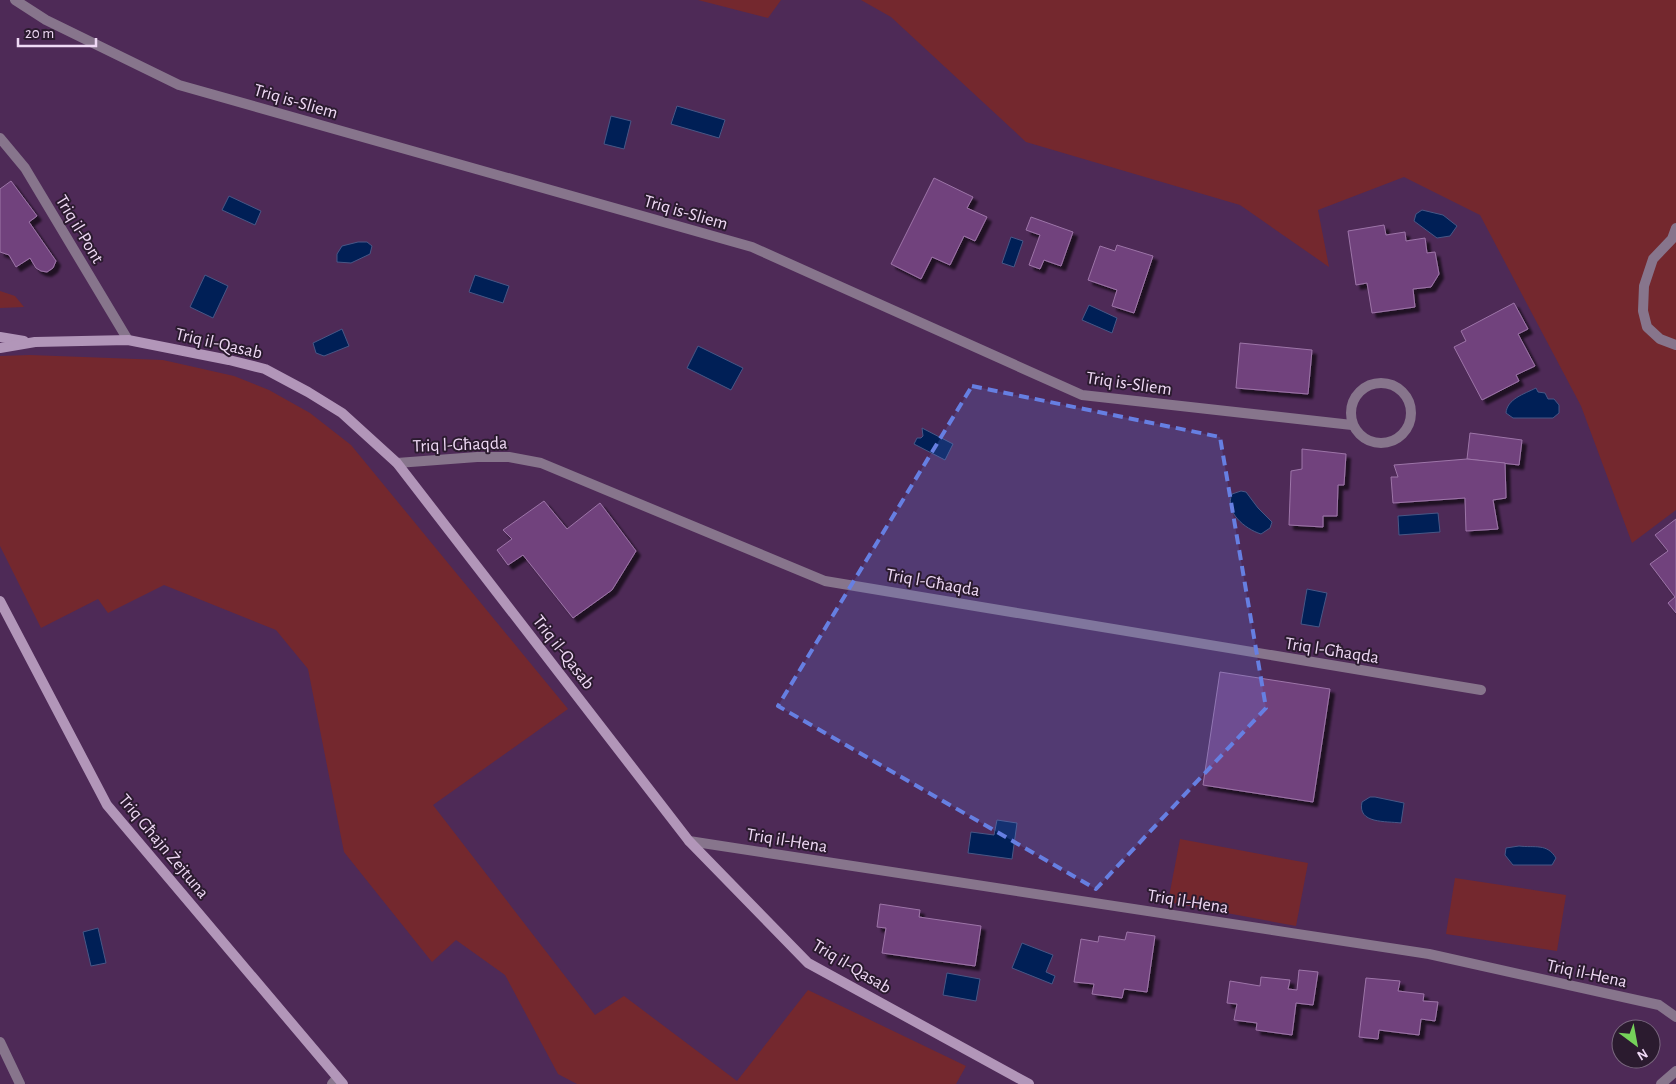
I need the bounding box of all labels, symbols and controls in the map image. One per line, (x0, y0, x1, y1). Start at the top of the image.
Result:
scale bar (18, 15, 95, 47)
text: 20 m (25, 26, 54, 41)
street label: Triq is-Sliem (252, 81, 340, 123)
street label: Triq il-Pont (52, 192, 107, 267)
street label: Triq is-Sliem (642, 192, 730, 234)
street label: Triq il-Qasab (174, 325, 264, 363)
street label: Triq is-Sliem (1085, 369, 1173, 399)
street label: Triq l-Għaqda (412, 434, 508, 456)
street label: Triq l-Għaqda (885, 566, 981, 600)
street label: Triq il-Qasab (529, 612, 598, 693)
street label: Triq l-Għaqda (1284, 635, 1380, 667)
street label: Triq Għajn Żejtuna (115, 790, 213, 902)
street label: Triq il-Hena (745, 826, 829, 856)
street label: Triq il-Hena (1146, 887, 1230, 917)
street label: Triq il-Qasab (809, 936, 894, 997)
street label: Triq il-Hena (1545, 957, 1629, 991)
north arrow (1611, 1019, 1661, 1069)
text: N (1635, 1046, 1650, 1063)

